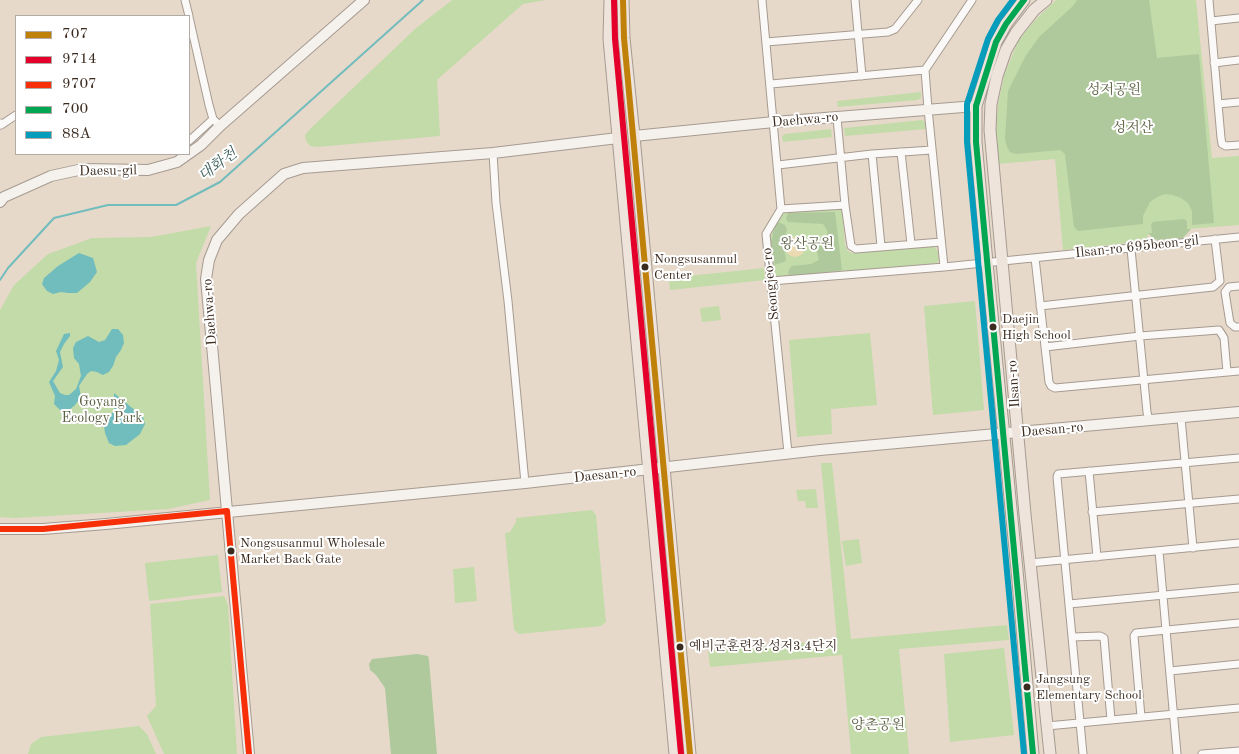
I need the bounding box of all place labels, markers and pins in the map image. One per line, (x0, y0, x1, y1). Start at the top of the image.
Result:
place label: Nongsusanmul Center (654, 252, 737, 283)
marker: Nongsusanmul Center (640, 262, 650, 272)
place label: Daejin High School (1002, 312, 1071, 343)
marker: Daejin High School (988, 322, 998, 332)
place label: Nongsusanmul Wholesale Market Back Gate (240, 536, 385, 567)
marker: Nongsusanmul Wholesale Market Back Gate (226, 546, 236, 556)
place label: 예비군훈련장.성저3.4단지 (689, 639, 837, 655)
marker: 예비군훈련장.성저3.4단지 (675, 642, 685, 652)
place label: Jangsung Elementary School (1036, 672, 1142, 703)
marker: Jangsung Elementary School (1022, 682, 1032, 692)

